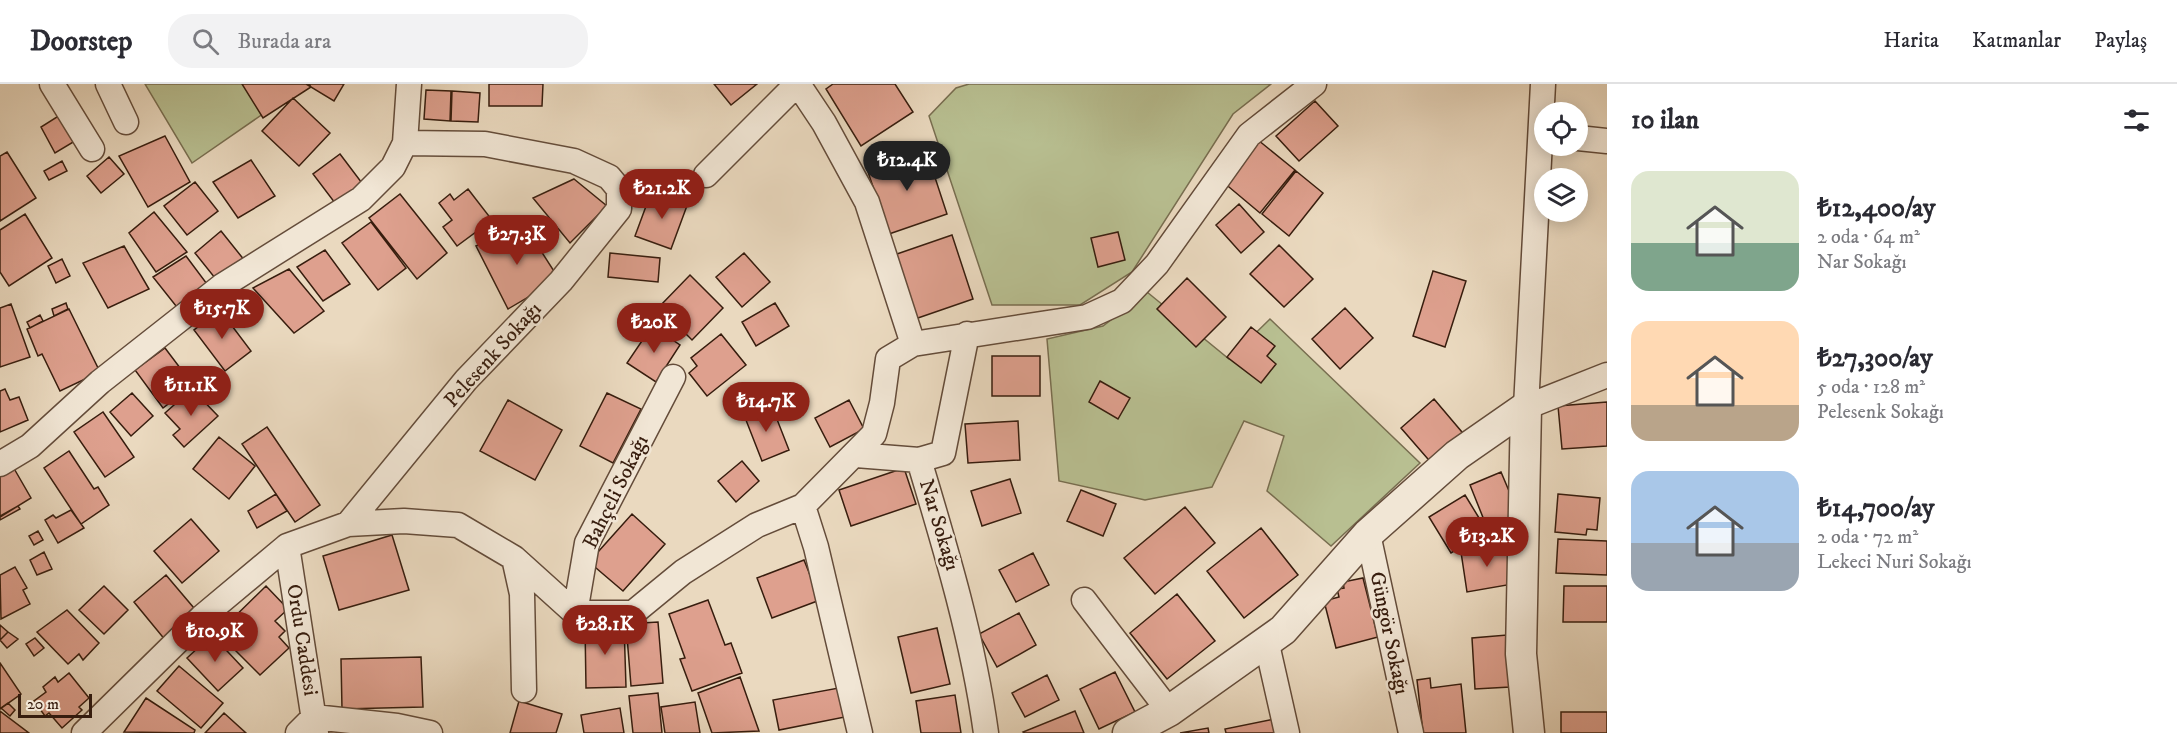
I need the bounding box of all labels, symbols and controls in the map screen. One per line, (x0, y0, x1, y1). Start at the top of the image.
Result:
search box (168, 14, 588, 68)
text: Doorstep (30, 24, 132, 59)
icon: search (189, 25, 222, 58)
text: Burada ara (237, 28, 331, 55)
text: Harita (1884, 28, 1939, 54)
text: Katmanlar (1972, 28, 2061, 54)
text: Paylaş (2094, 28, 2147, 54)
map controls (1534, 102, 1588, 222)
button: locate (1534, 102, 1588, 156)
text: 10 ilan (1631, 104, 1699, 137)
icon: filters (2120, 104, 2153, 137)
pin: ₺12.4K (858, 141, 956, 192)
text: ₺12.4K (877, 148, 937, 173)
button: layers (1534, 168, 1588, 222)
pin: ₺21.2K (613, 169, 711, 220)
text: ₺21.2K (633, 176, 691, 201)
text: ₺12,400/ay (1817, 192, 1935, 225)
icon: home (1679, 195, 1751, 267)
pin: ₺27.3K (468, 215, 566, 266)
text: ₺27.3K (488, 222, 546, 247)
text: 2 oda · 64 m² (1817, 225, 1920, 250)
text: Nar Sokağı (1817, 250, 1907, 275)
pin: ₺15.7K (173, 289, 271, 340)
text: ₺15.7K (194, 296, 250, 321)
street label: Pelesenk Sokağı (439, 297, 547, 413)
pin: ₺20K (618, 303, 690, 354)
text: ₺20K (631, 310, 677, 335)
text: ₺27,300/ay (1817, 342, 1933, 375)
icon: home (1679, 345, 1751, 417)
pin: ₺11.1K (142, 366, 240, 417)
text: ₺11.1K (165, 373, 217, 398)
text: 5 oda · 128 m² (1817, 375, 1925, 400)
pin: ₺14.7K (717, 382, 815, 433)
text: ₺14.7K (737, 389, 795, 414)
text: Pelesenk Sokağı (1817, 400, 1944, 425)
street label: Bahçeli Sokağı (577, 431, 655, 553)
street label: Nar Sokağı (913, 476, 965, 574)
text: ₺14,700/ay (1817, 492, 1934, 525)
icon: home (1679, 495, 1751, 567)
pin: ₺13.2K (1438, 517, 1536, 568)
text: ₺13.2K (1460, 524, 1514, 549)
text: 2 oda · 72 m² (1817, 525, 1918, 550)
text: Lekeci Nuri Sokağı (1817, 550, 1972, 575)
street label: Güngör Sokağı (1363, 569, 1415, 697)
street label: Ordu Caddesi (280, 582, 324, 698)
pin: ₺28.1K (556, 605, 654, 656)
pin: ₺10.9K (166, 612, 264, 663)
text: ₺28.1K (576, 612, 634, 637)
text: ₺10.9K (186, 619, 244, 644)
scale bar (18, 691, 92, 718)
text: 20 m (27, 694, 59, 714)

